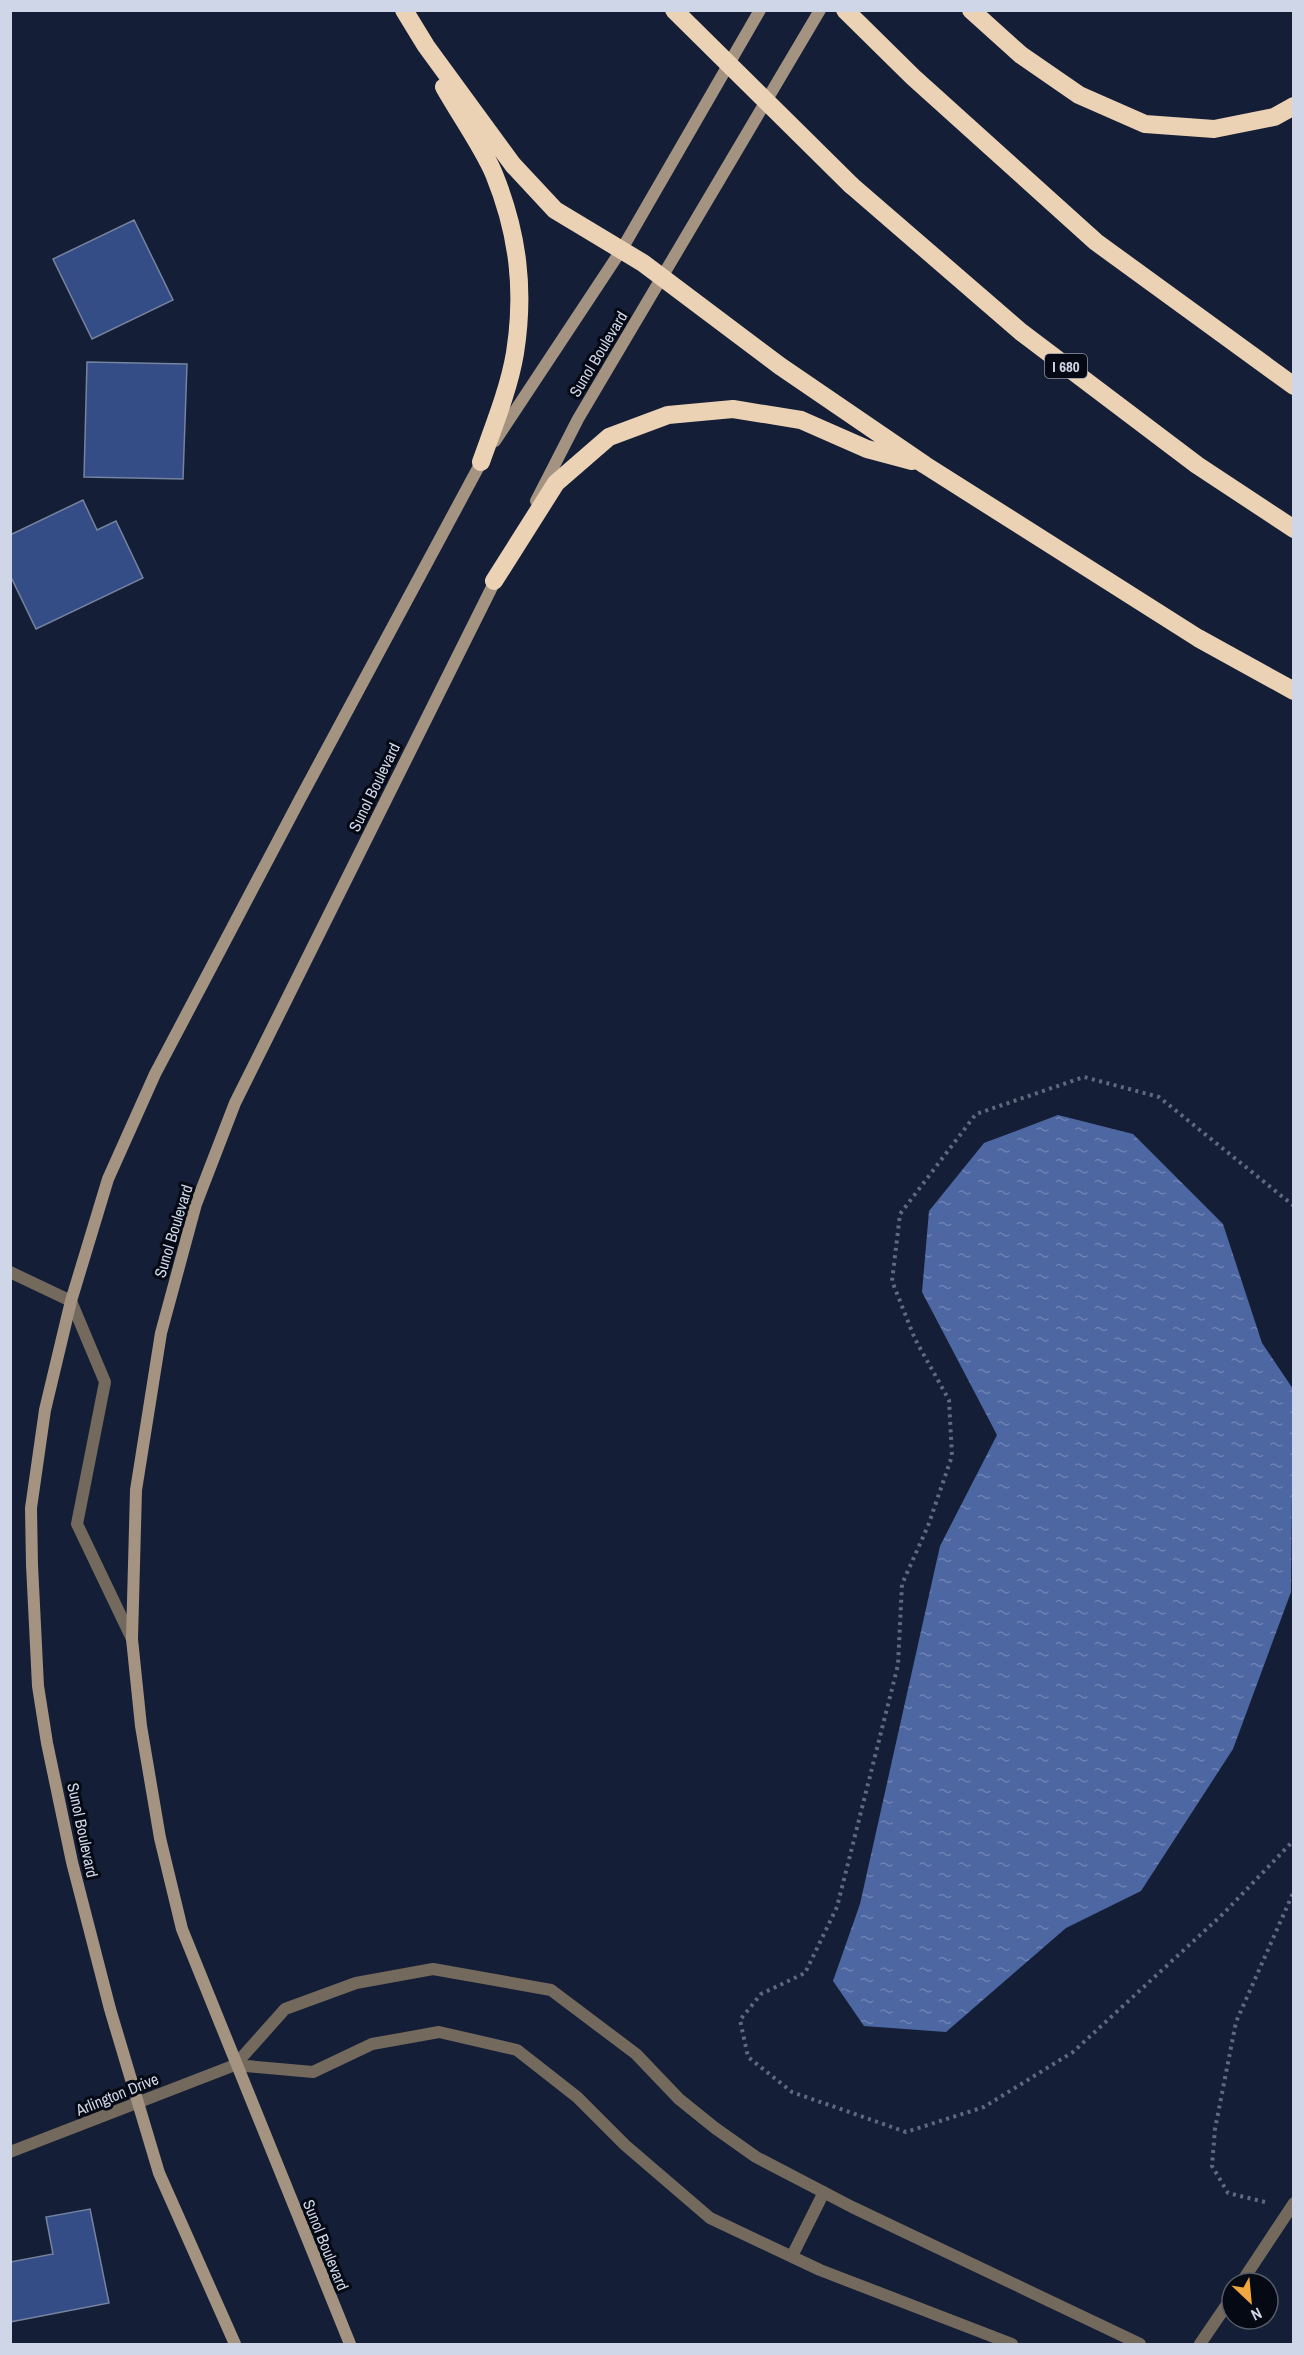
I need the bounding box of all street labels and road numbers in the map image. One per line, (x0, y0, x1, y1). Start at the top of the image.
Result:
street label: Sunol Boulevard (564, 307, 632, 401)
road number: I 680 (1045, 354, 1087, 378)
street label: Sunol Boulevard (343, 739, 405, 835)
street label: Sunol Boulevard (148, 1182, 198, 1280)
street label: Sunol Boulevard (62, 1781, 104, 1879)
street label: Arlington Drive (71, 2067, 162, 2121)
street label: Sunol Boulevard (298, 2196, 354, 2294)

